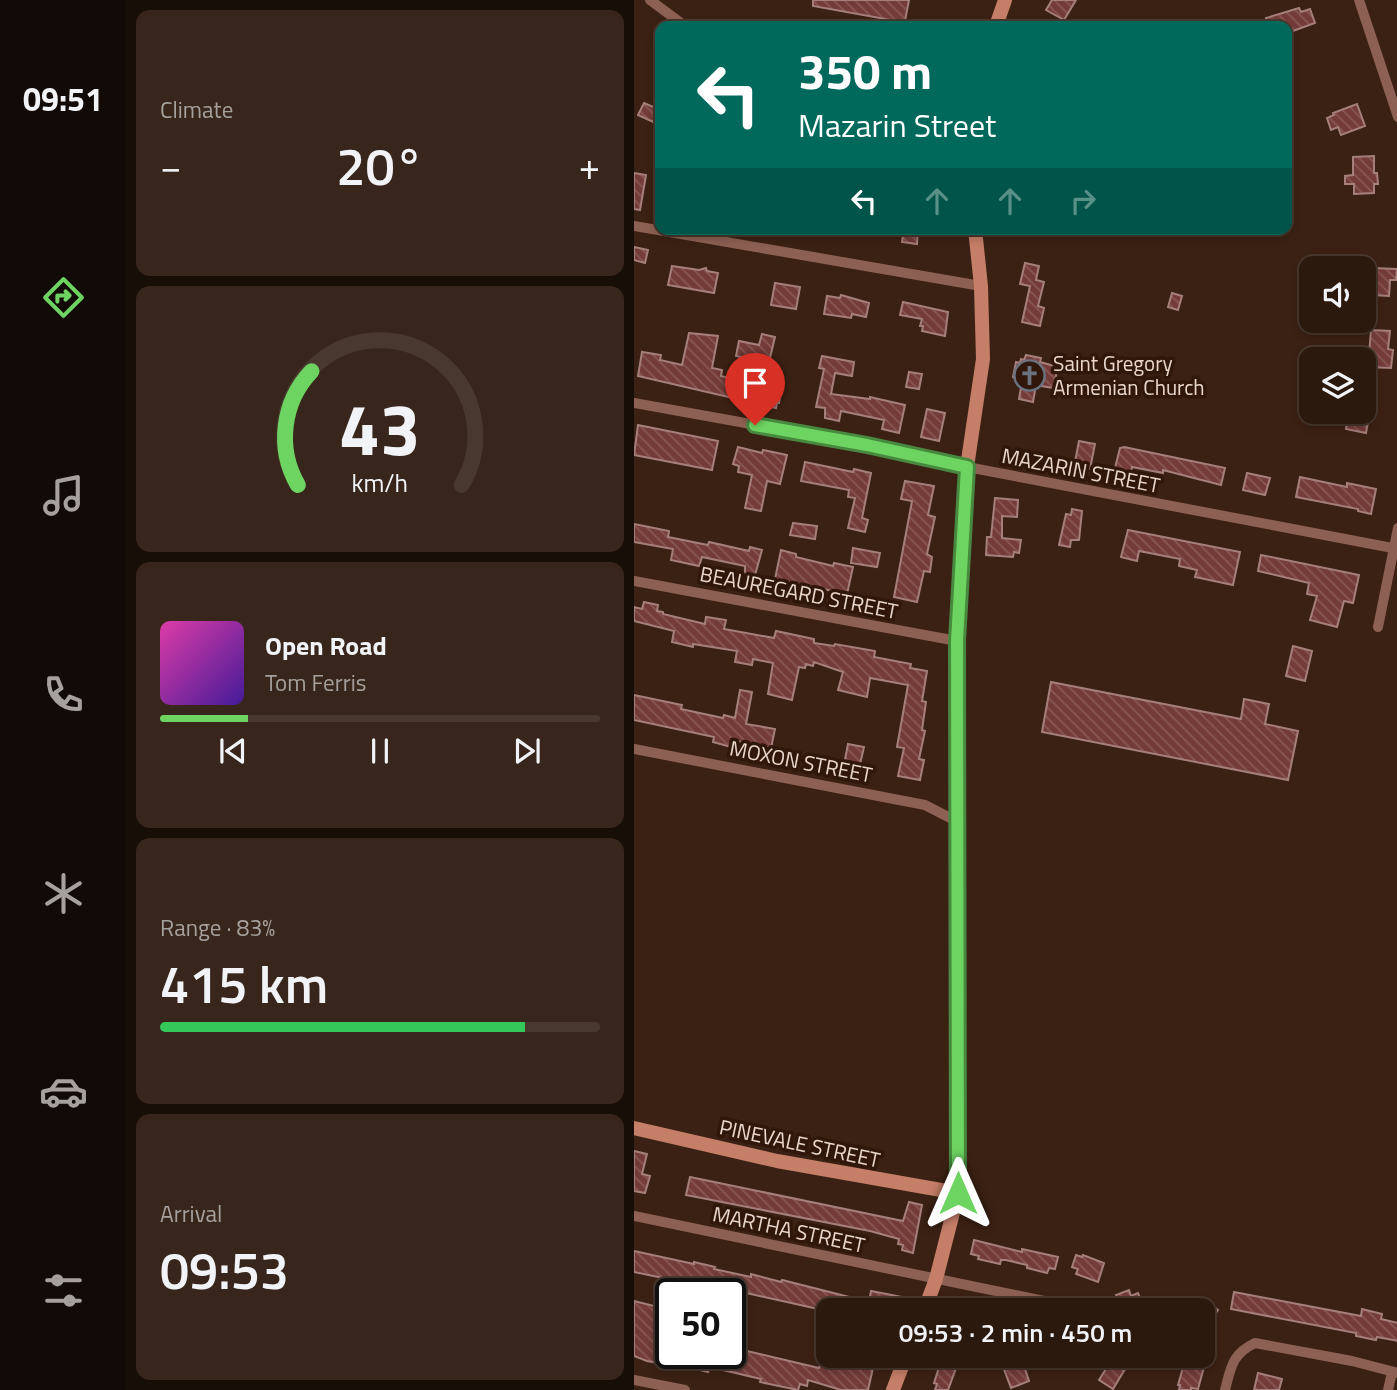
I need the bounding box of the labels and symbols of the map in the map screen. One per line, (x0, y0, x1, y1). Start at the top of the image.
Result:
place label: Saint Gregory Armenian Church (1053, 347, 1205, 403)
pin (725, 353, 785, 425)
church icon: Saint Gregory Armenian Church (1013, 358, 1047, 392)
street label: MAZARIN STREET (999, 439, 1163, 501)
street label: BEAUREGARD STREET (697, 557, 901, 627)
street label: MOXON STREET (727, 731, 875, 791)
street label: PINEVALE STREET (717, 1110, 883, 1176)
position arrow (921, 1156, 995, 1230)
street label: MARTHA STREET (710, 1197, 868, 1261)
speed limit sign: 50 (655, 1278, 746, 1369)

